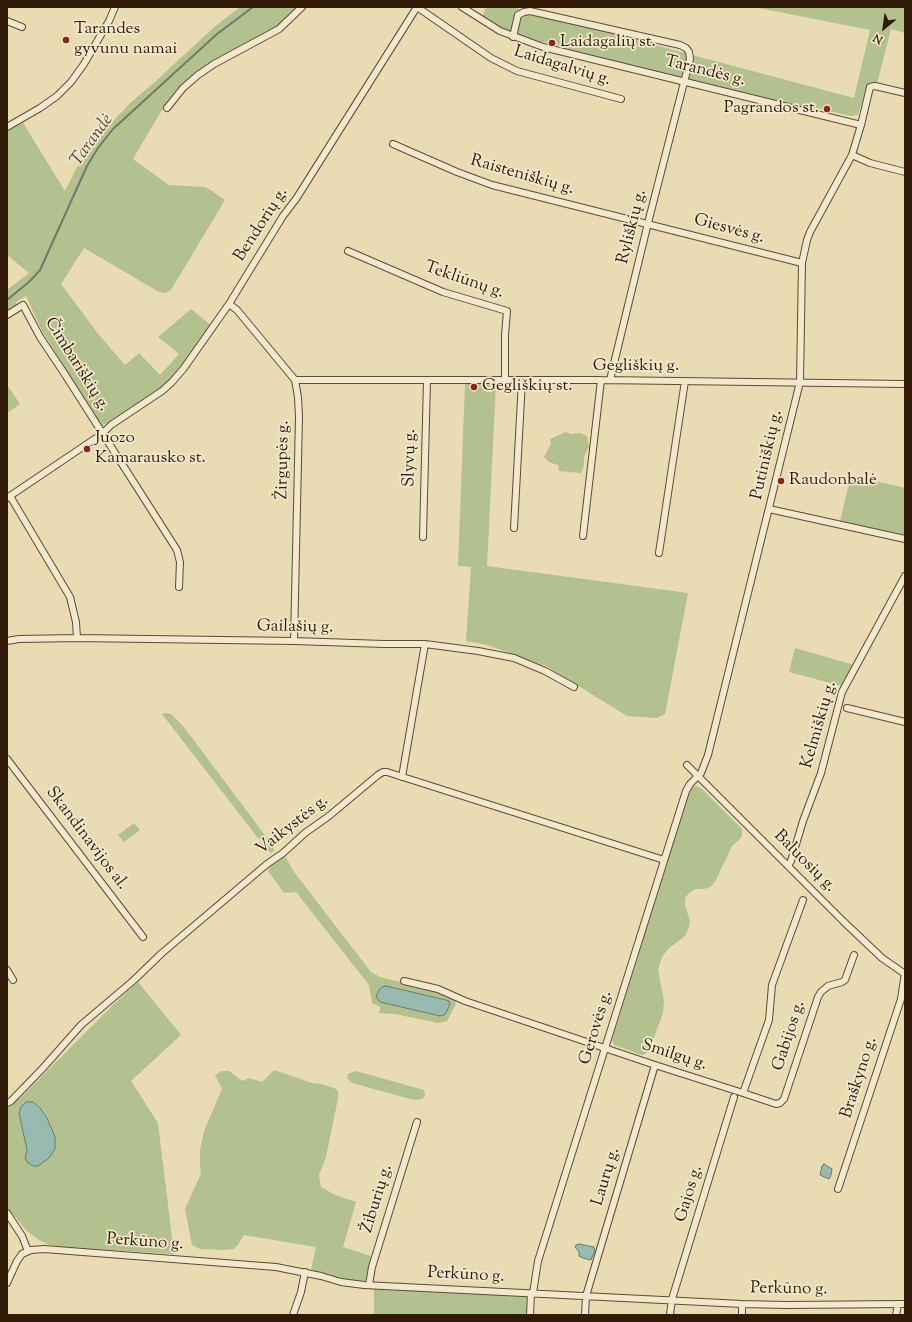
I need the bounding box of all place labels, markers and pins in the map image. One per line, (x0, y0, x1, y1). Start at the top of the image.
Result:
place label: Tarandes gyvunu namai (74, 20, 177, 60)
place label: Laidagalių st. (560, 33, 656, 53)
marker: Tarandes gyvunu namai (61, 35, 71, 45)
marker: Laidagalių st. (547, 38, 557, 48)
place label: Pagrandos st. (724, 99, 819, 119)
marker: Pagrandos st. (822, 104, 832, 114)
place label: Gegliškių st. (482, 377, 573, 397)
marker: Gegliškių st. (469, 382, 479, 392)
place label: Juozo Kamarausko st. (95, 429, 206, 469)
marker: Juozo Kamarausko st. (82, 444, 92, 454)
place label: Raudonbalė (789, 471, 877, 491)
marker: Raudonbalė (776, 476, 786, 486)

